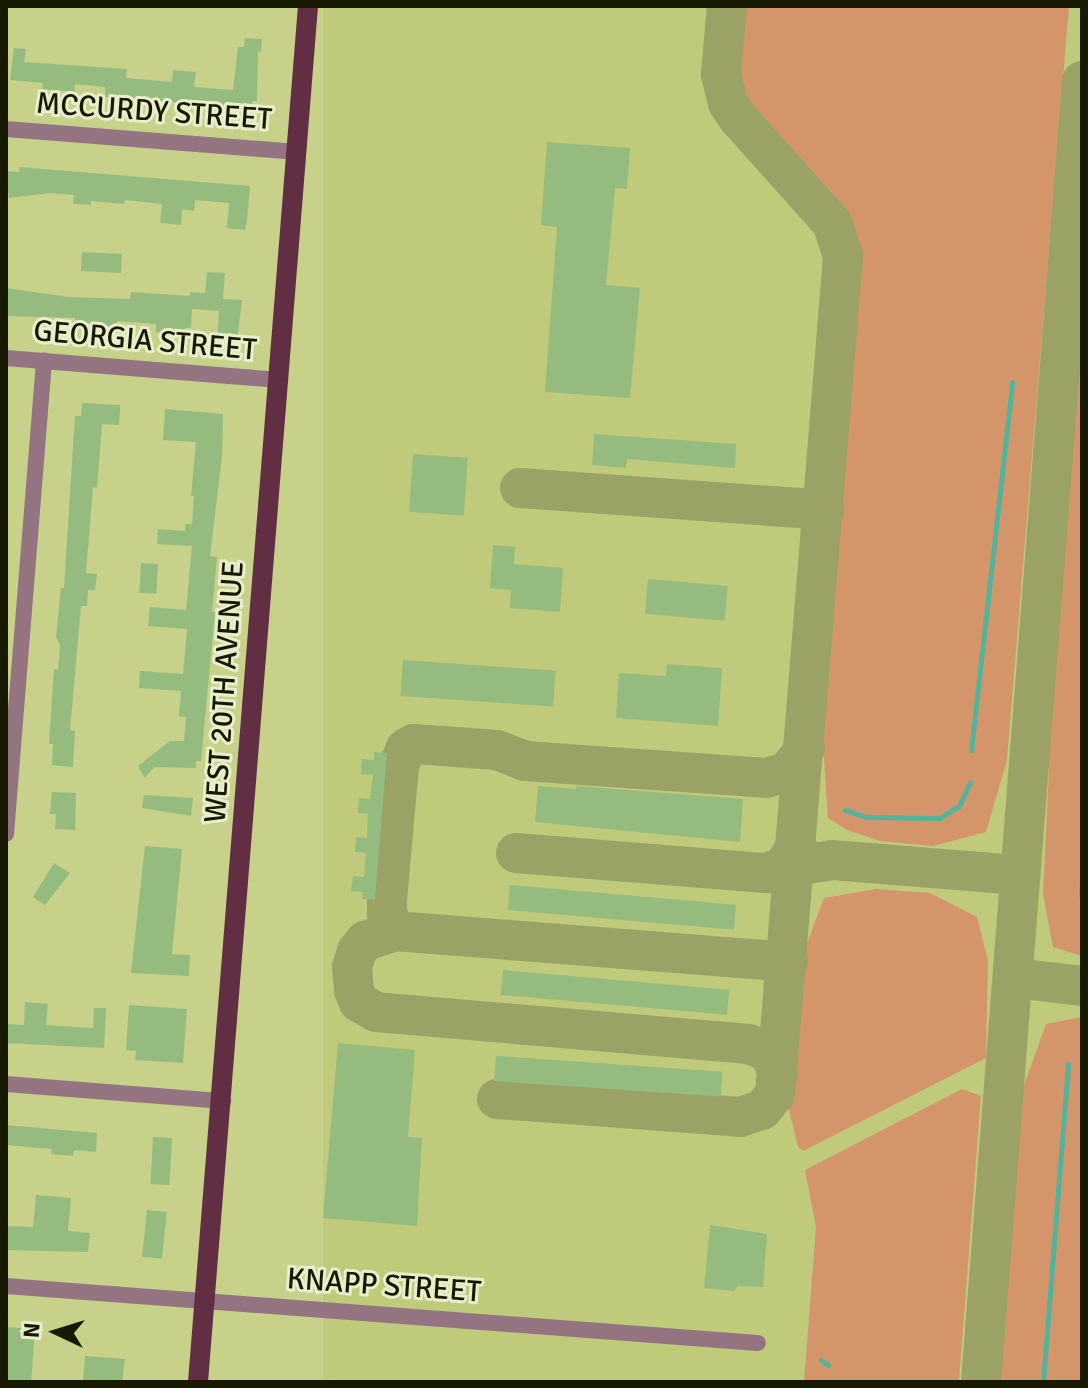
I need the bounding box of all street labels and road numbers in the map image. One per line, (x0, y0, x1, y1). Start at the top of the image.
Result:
street label: MCCURDY STREET (35, 86, 273, 138)
street label: GEORGIA STREET (32, 313, 258, 369)
street label: WEST 20TH AVENUE (198, 560, 252, 824)
street label: KNAPP STREET (286, 1261, 482, 1311)

